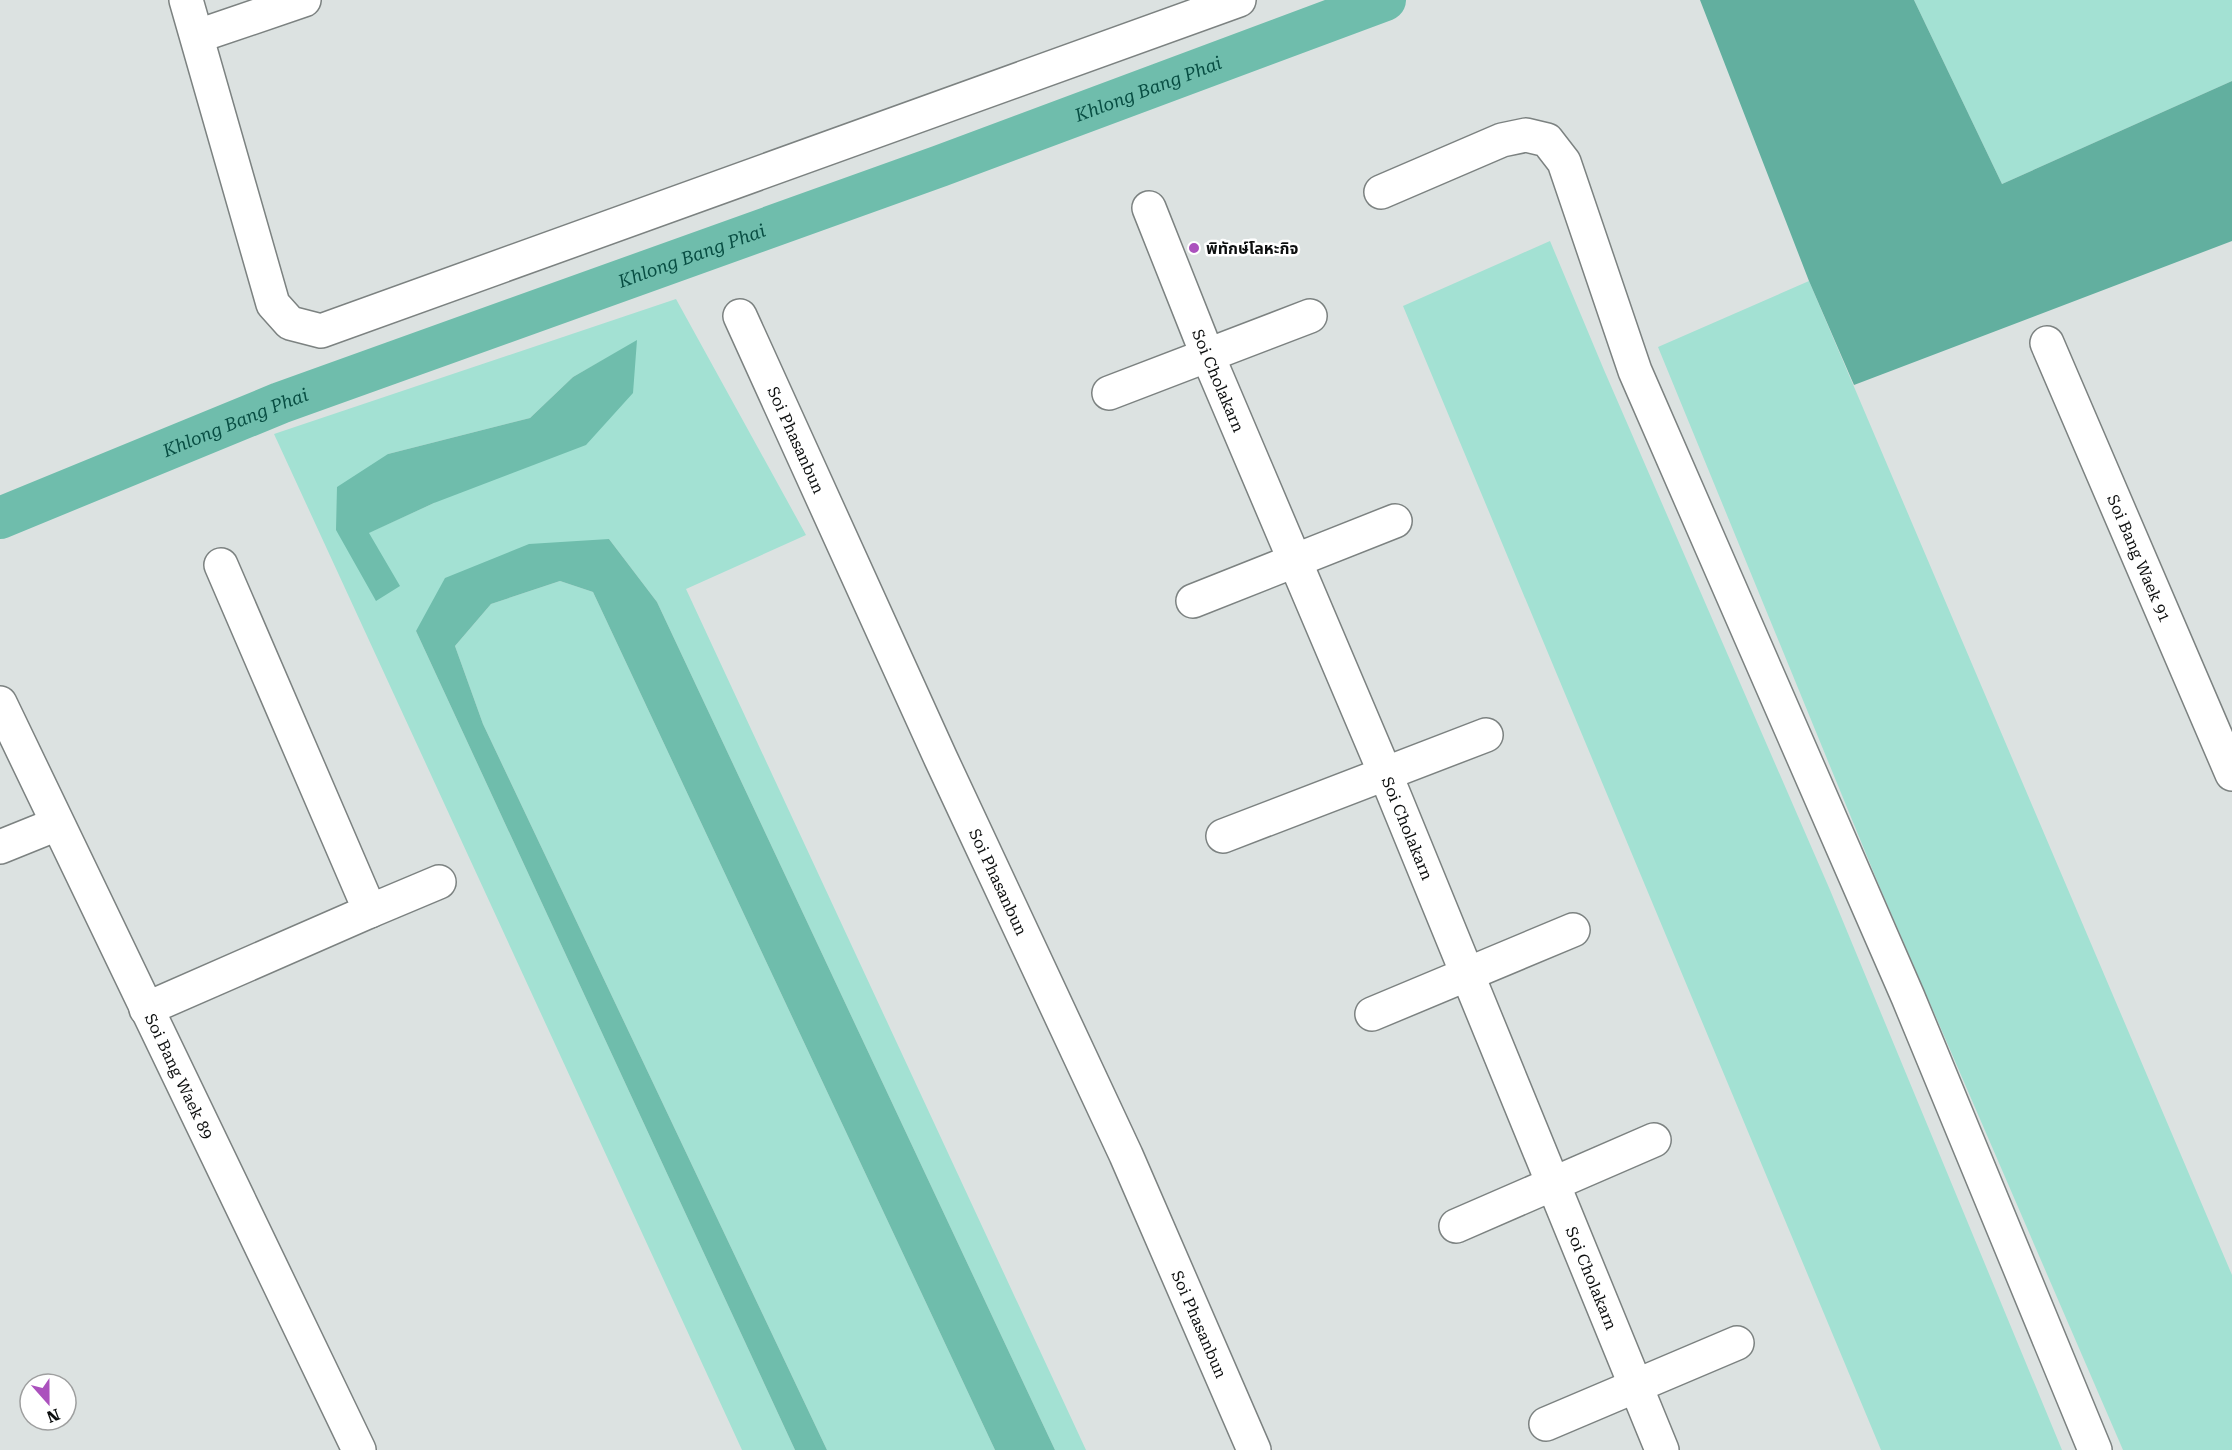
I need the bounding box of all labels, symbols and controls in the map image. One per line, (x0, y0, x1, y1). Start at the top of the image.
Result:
water label: Khlong Bang Phai (1071, 51, 1225, 126)
water label: Khlong Bang Phai (614, 219, 768, 292)
place label: พิทักษ์โลหะกิจ (1206, 239, 1298, 258)
marker: พิทักษ์โลหะกิจ (1187, 241, 1201, 255)
street label: Soi Cholakarn (1189, 326, 1248, 435)
water label: Khlong Bang Phai (158, 383, 311, 461)
street label: Soi Phasanbun (764, 383, 829, 496)
street label: Soi Bang Waek 91 (2104, 491, 2175, 625)
street label: Soi Cholakarn (1378, 774, 1437, 883)
street label: Soi Phasanbun (965, 826, 1031, 938)
street label: Soi Bang Waek 89 (141, 1010, 218, 1142)
street label: Soi Cholakarn (1562, 1224, 1621, 1332)
street label: Soi Phasanbun (1168, 1267, 1231, 1381)
north arrow (18, 1372, 78, 1432)
text: N (44, 1404, 62, 1427)

